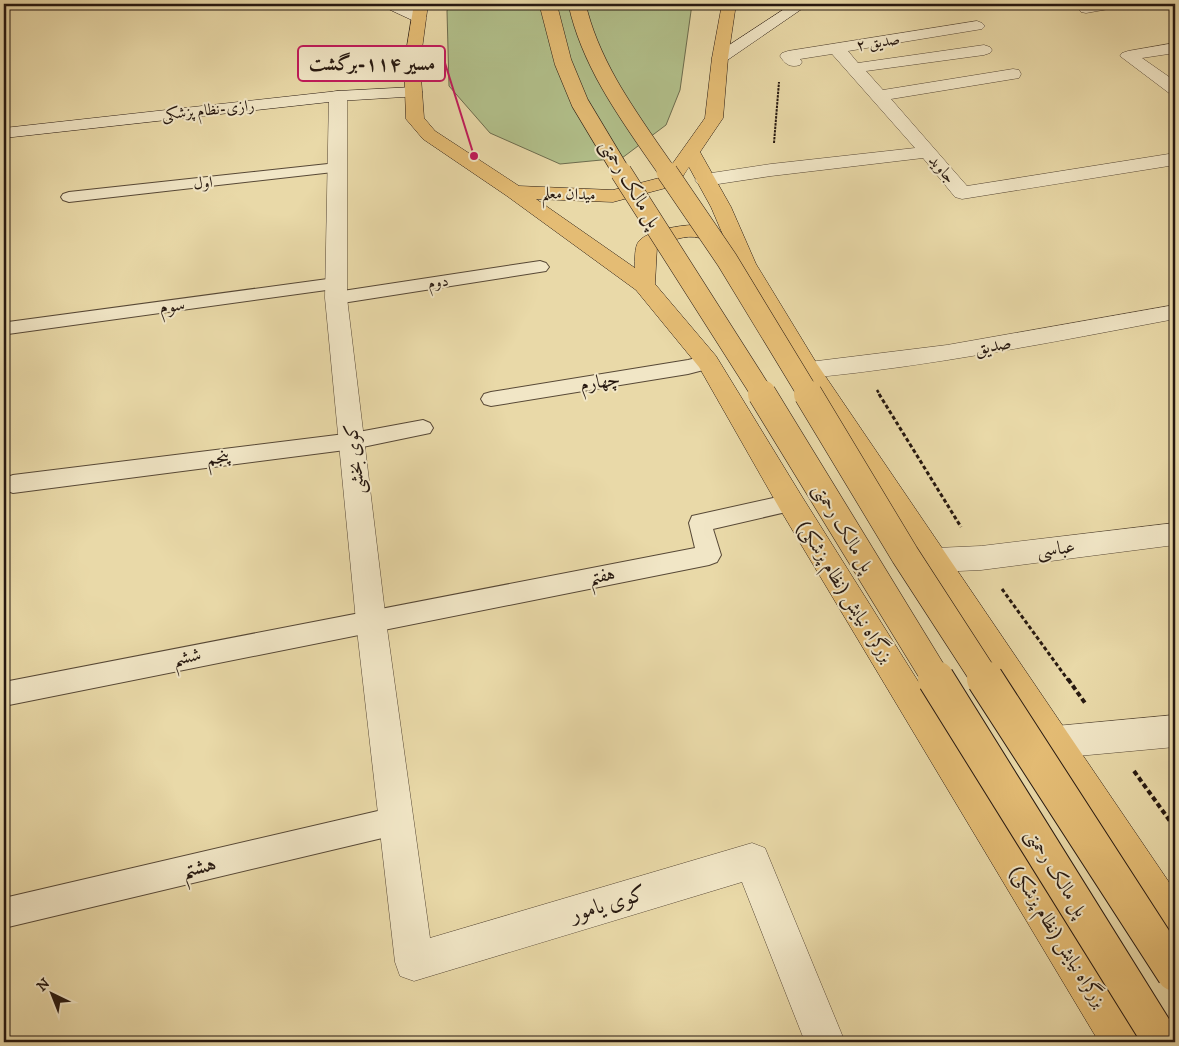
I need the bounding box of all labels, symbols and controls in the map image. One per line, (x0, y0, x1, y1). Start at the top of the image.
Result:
street label: صدیق ۲ (855, 29, 901, 55)
callout: مسیر ۱۱۴-برگشت (298, 46, 445, 81)
text: مسیر ۱۱۴-برگشت (309, 52, 435, 77)
street label: رازی-نظام پزشکی (161, 95, 256, 129)
street label: پل مالک رحمتی (594, 135, 666, 234)
street label: جاوید (924, 151, 960, 187)
street label: اول (192, 172, 214, 194)
street label: میدان معلم (542, 183, 596, 211)
street label: دوم (426, 270, 450, 297)
street label: سوم (158, 293, 187, 323)
street label: صدیق (972, 331, 1014, 361)
street label: چهارم (578, 367, 622, 400)
street label: کوی بخشی (340, 422, 371, 495)
street label: پنجم (205, 445, 233, 477)
street label: پل مالک رحمتی (807, 479, 879, 578)
street label: بزرگراه نیایش (نظام پزشکی) (789, 516, 900, 670)
street label: عباسی (1036, 535, 1077, 564)
street label: هفتم (587, 562, 618, 597)
street label: ششم (171, 643, 205, 678)
street label: پل مالک رحمتی (1019, 825, 1093, 923)
street label: هشتم (179, 850, 221, 891)
street label: بزرگراه نیایش (نظام پزشکی) (1002, 861, 1113, 1015)
street label: کوی یامور (565, 880, 649, 929)
north arrow (28, 968, 78, 1018)
text: N (33, 974, 55, 996)

